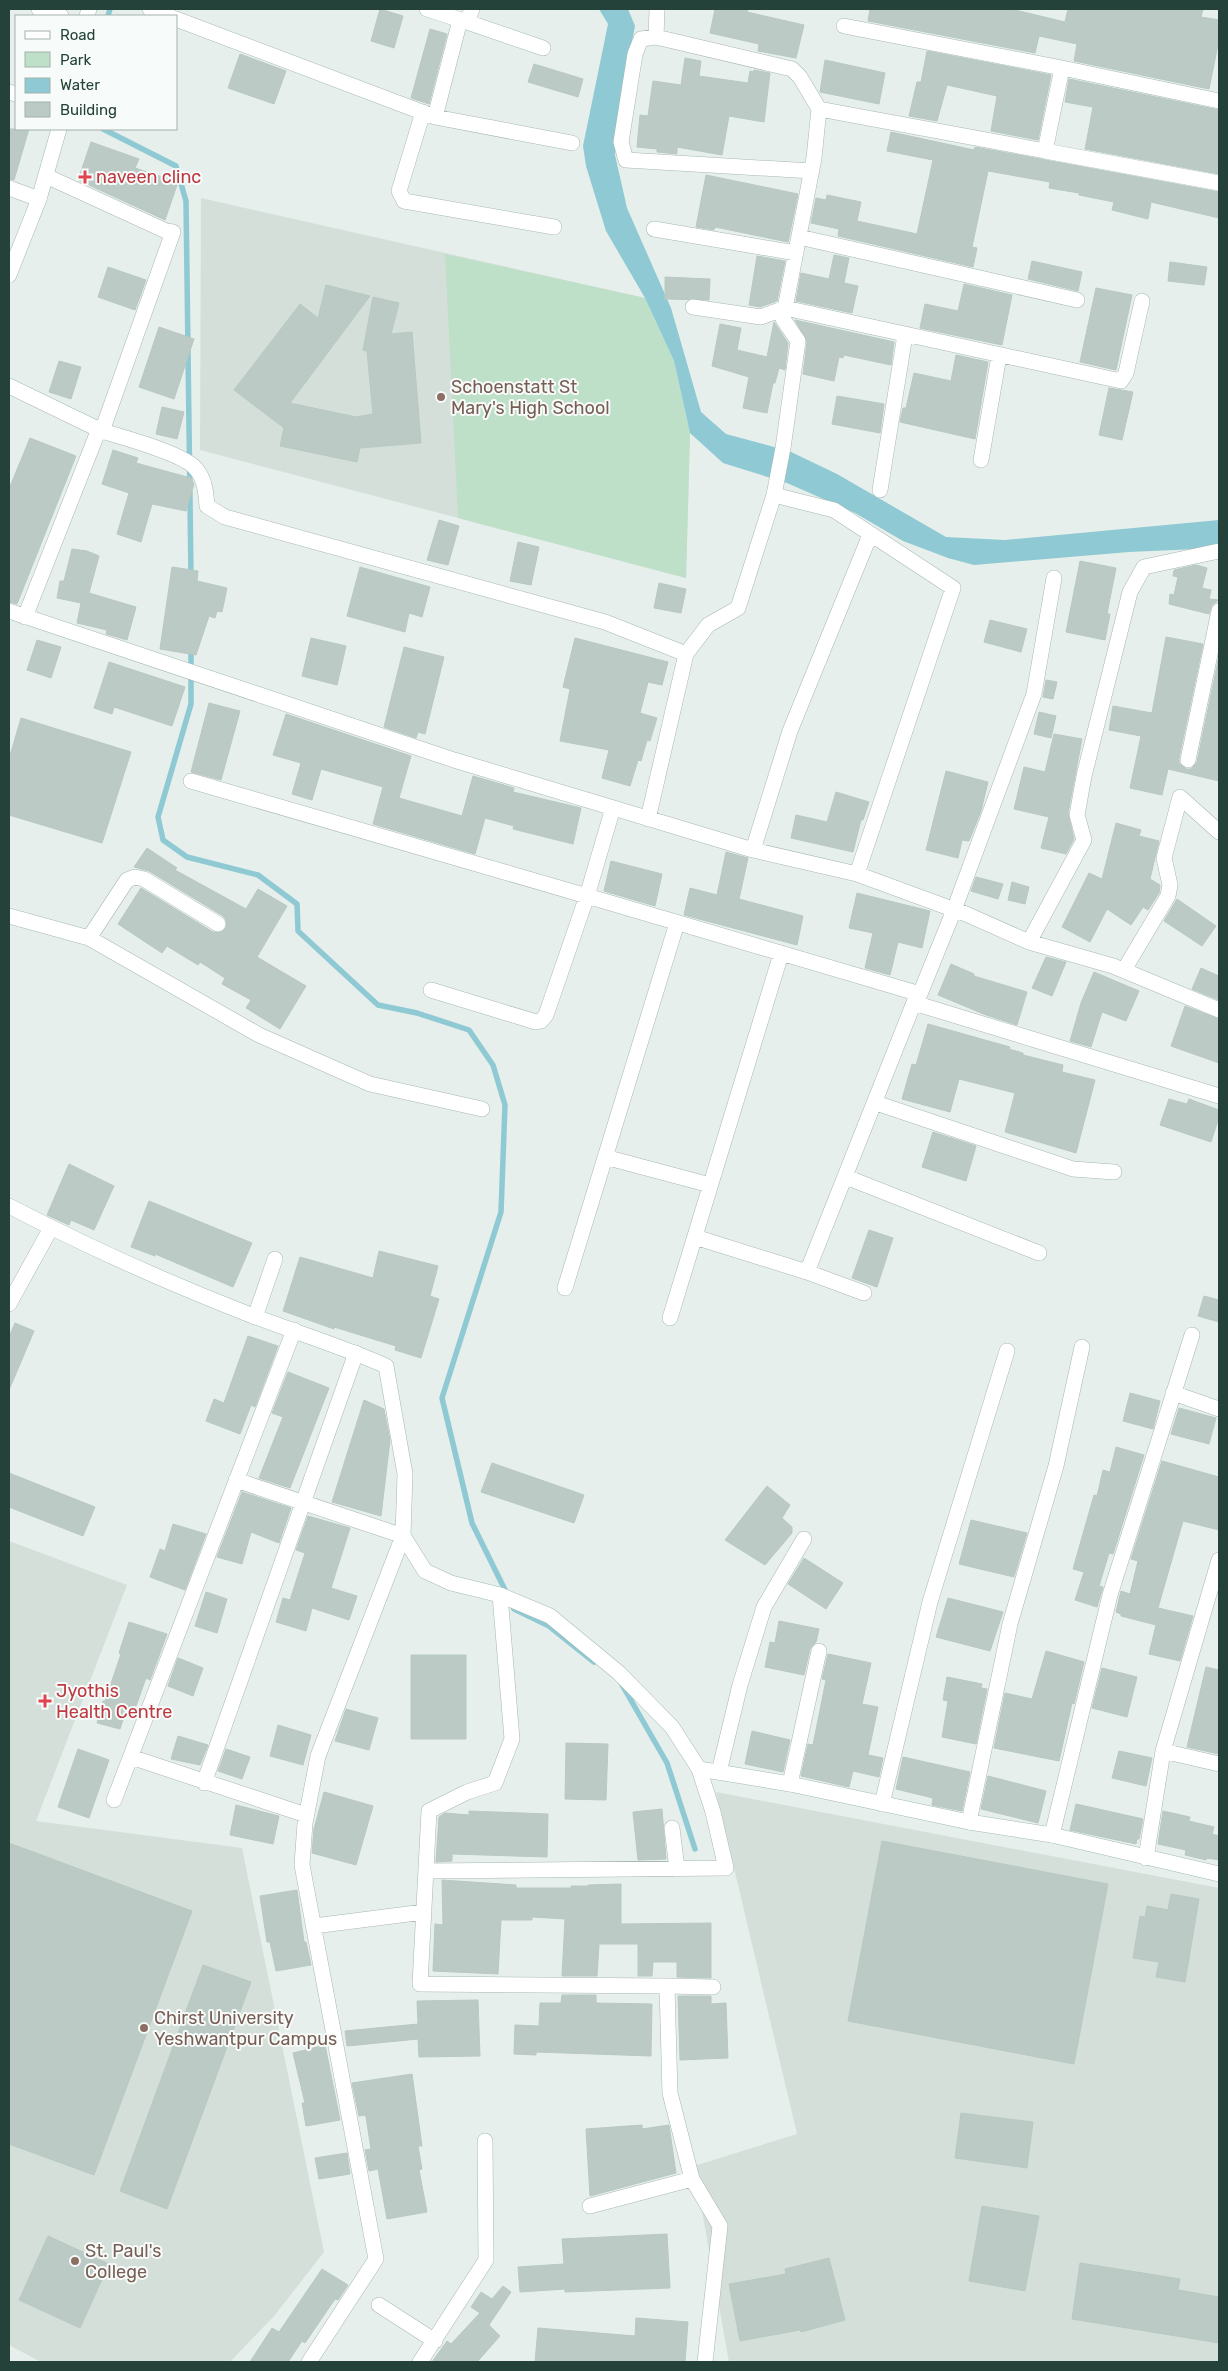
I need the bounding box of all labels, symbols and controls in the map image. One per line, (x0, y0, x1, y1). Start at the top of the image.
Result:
legend (15, 15, 178, 130)
text: Road (60, 26, 96, 44)
text: Park (60, 51, 91, 69)
text: Water (60, 76, 100, 94)
text: Building (60, 101, 117, 119)
place label: naveen clinc (96, 166, 201, 188)
marker: naveen clinc (78, 170, 92, 184)
place label: Schoenstatt St Mary's High School (451, 376, 610, 419)
marker: Schoenstatt St Mary's High School (435, 391, 447, 403)
place label: Jyothis Health Centre (56, 1680, 172, 1723)
marker: Jyothis Health Centre (38, 1694, 52, 1708)
place label: Chirst University Yeshwantpur Campus (154, 2007, 337, 2050)
marker: Chirst University Yeshwantpur Campus (138, 2022, 150, 2034)
place label: St. Paul's College (85, 2240, 161, 2283)
marker: St. Paul's College (69, 2255, 81, 2267)

